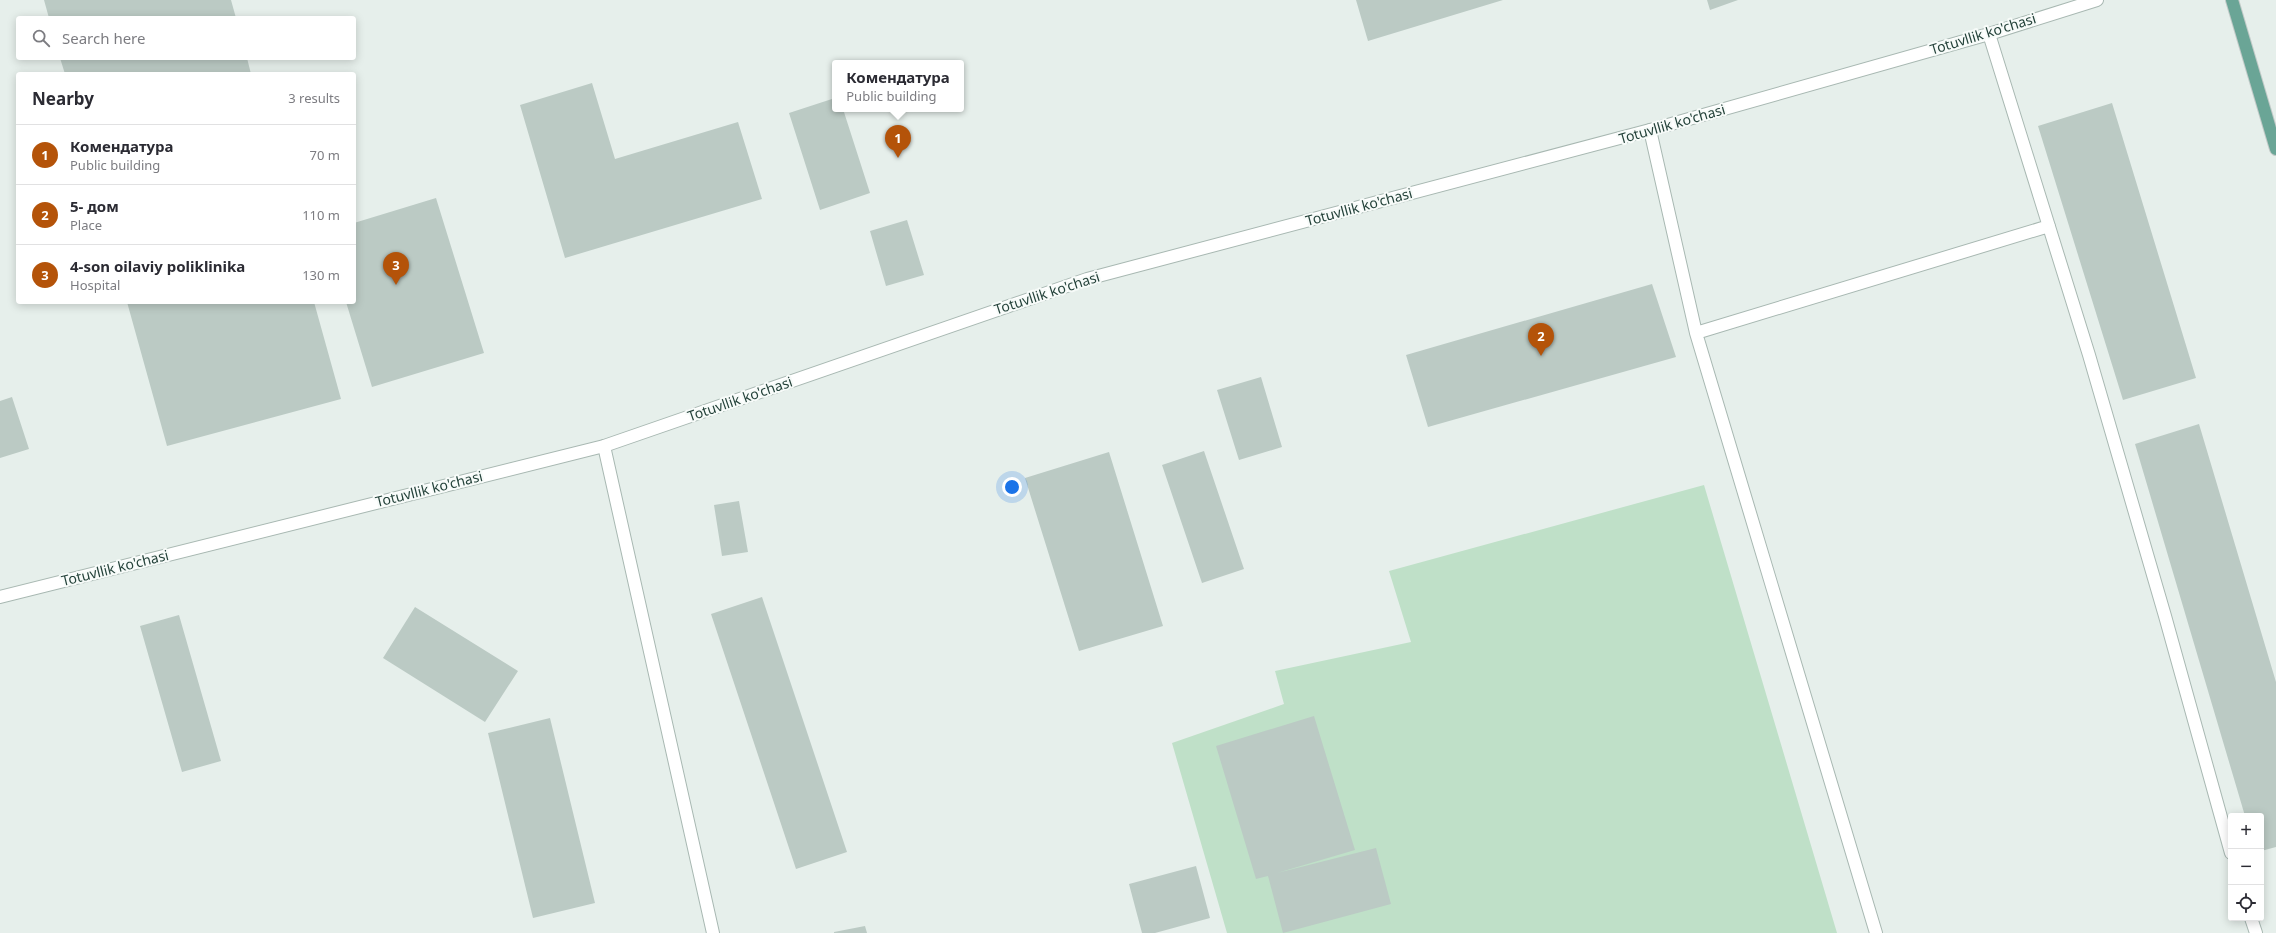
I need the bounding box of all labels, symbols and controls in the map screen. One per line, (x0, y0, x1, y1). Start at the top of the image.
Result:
street label: Totuvllik ko'chasi (1928, 8, 2038, 59)
search box (16, 16, 356, 60)
icon: search (30, 27, 52, 49)
text: Search here (62, 28, 145, 48)
popup (832, 60, 964, 112)
text: Комендатура (846, 67, 950, 87)
text: Nearby (32, 87, 94, 110)
text: Public building (846, 87, 937, 105)
text: 3 results (288, 89, 340, 107)
street label: Totuvllik ko'chasi (1617, 99, 1727, 148)
pin: 1 (885, 125, 911, 158)
text: Комендатура (70, 136, 174, 156)
text: 1 (41, 146, 49, 164)
text: 70 m (310, 146, 340, 164)
text: Public building (70, 156, 160, 174)
street label: Totuvllik ko'chasi (1303, 183, 1414, 230)
text: 5- дом (70, 196, 119, 216)
text: 2 (41, 206, 49, 224)
text: 110 m (302, 206, 340, 224)
text: Place (70, 216, 102, 234)
pin: 3 (383, 252, 409, 285)
text: 4-son oilaviy poliklinika (70, 256, 245, 276)
text: 3 (41, 266, 49, 284)
text: 130 m (302, 266, 340, 284)
street label: Totuvllik ko'chasi (992, 267, 1102, 319)
text: Hospital (70, 276, 120, 294)
pin: 2 (1528, 323, 1554, 356)
street label: Totuvllik ko'chasi (685, 372, 795, 425)
street label: Totuvllik ko'chasi (373, 466, 484, 511)
your location (1002, 477, 1022, 497)
street label: Totuvllik ko'chasi (59, 545, 170, 590)
map controls (2228, 813, 2264, 921)
button: + (2228, 813, 2264, 849)
button: − (2228, 849, 2264, 885)
button: locate (2228, 885, 2264, 921)

